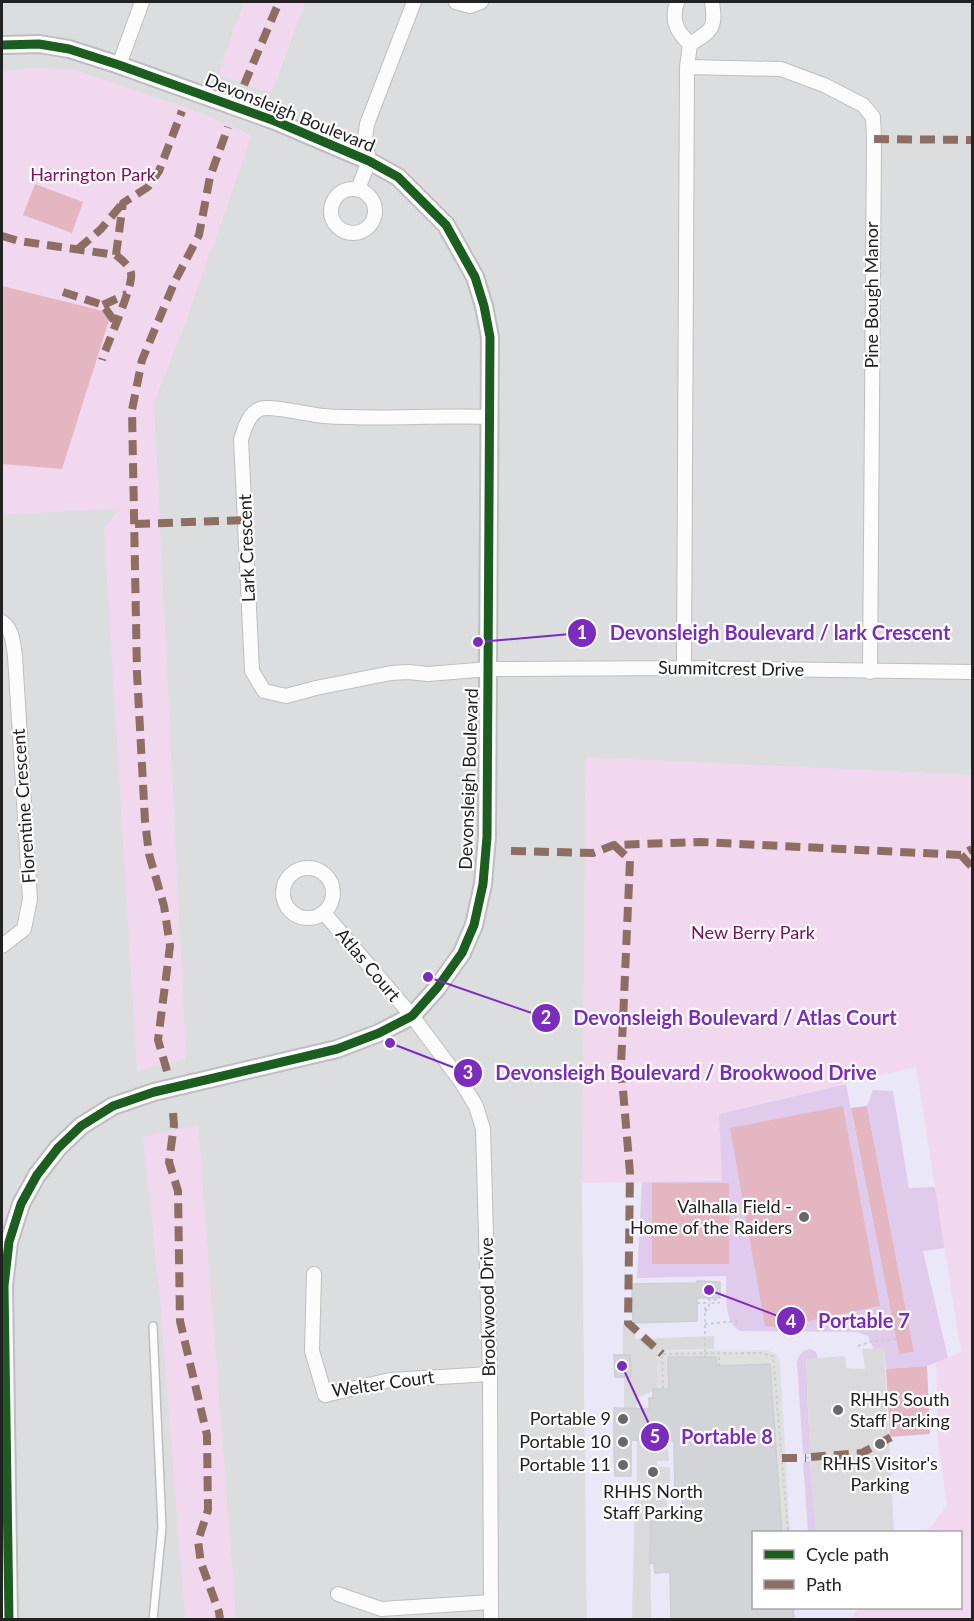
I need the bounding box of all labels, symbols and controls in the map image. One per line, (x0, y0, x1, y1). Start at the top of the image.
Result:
street label: Devonsleigh Boulevard (202, 68, 379, 156)
park label: Harrington Park (30, 163, 157, 185)
street label: Pine Bough Manor (860, 221, 882, 369)
street label: Lark Crescent (233, 493, 259, 603)
callout: Devonsleigh Boulevard / lark Crescent (567, 614, 962, 652)
text: Devonsleigh Boulevard / lark Crescent (610, 620, 951, 644)
text: 1 (577, 621, 587, 643)
street label: Summitcrest Drive (658, 656, 804, 680)
street label: Devonsleigh Boulevard (454, 688, 482, 870)
street label: Florentine Crescent (7, 727, 39, 884)
park label: New Berry Park (691, 921, 816, 943)
street label: Atlas Court (332, 923, 406, 1006)
callout: Devonsleigh Boulevard / Atlas Court (531, 999, 909, 1037)
text: Devonsleigh Boulevard / Atlas Court (573, 1005, 897, 1029)
text: 2 (541, 1006, 551, 1028)
callout: Devonsleigh Boulevard / Brookwood Drive (453, 1054, 888, 1092)
text: Devonsleigh Boulevard / Brookwood Drive (495, 1060, 877, 1084)
text: 3 (463, 1061, 473, 1083)
place label: Valhalla Field - Home of the Raiders (630, 1195, 792, 1238)
marker: Valhalla Field - Home of the Raiders (797, 1210, 811, 1224)
street label: Brookwood Drive (475, 1237, 499, 1377)
callout: Portable 7 (776, 1302, 922, 1340)
text: Portable 7 (818, 1308, 910, 1332)
text: 4 (786, 1310, 796, 1332)
street label: Welter Court (330, 1365, 436, 1401)
place label: RHHS South Staff Parking (850, 1388, 950, 1431)
marker: RHHS South Staff Parking (831, 1403, 845, 1417)
place label: Portable 9 (530, 1407, 611, 1429)
marker: Portable 9 (616, 1412, 630, 1426)
callout: Portable 8 (640, 1418, 785, 1456)
text: Portable 8 (681, 1424, 773, 1448)
text: 5 (650, 1425, 660, 1447)
place label: Portable 10 (519, 1430, 611, 1452)
marker: Portable 10 (616, 1435, 630, 1449)
marker: RHHS Visitor's Parking (873, 1437, 887, 1451)
place label: RHHS Visitor's Parking (822, 1452, 938, 1495)
place label: Portable 11 (519, 1453, 611, 1475)
marker: Portable 11 (616, 1458, 630, 1472)
marker: RHHS North Staff Parking (646, 1465, 660, 1479)
place label: RHHS North Staff Parking (603, 1480, 703, 1523)
legend (752, 1531, 962, 1609)
text: Cycle path (806, 1543, 889, 1565)
text: Path (806, 1573, 842, 1595)

